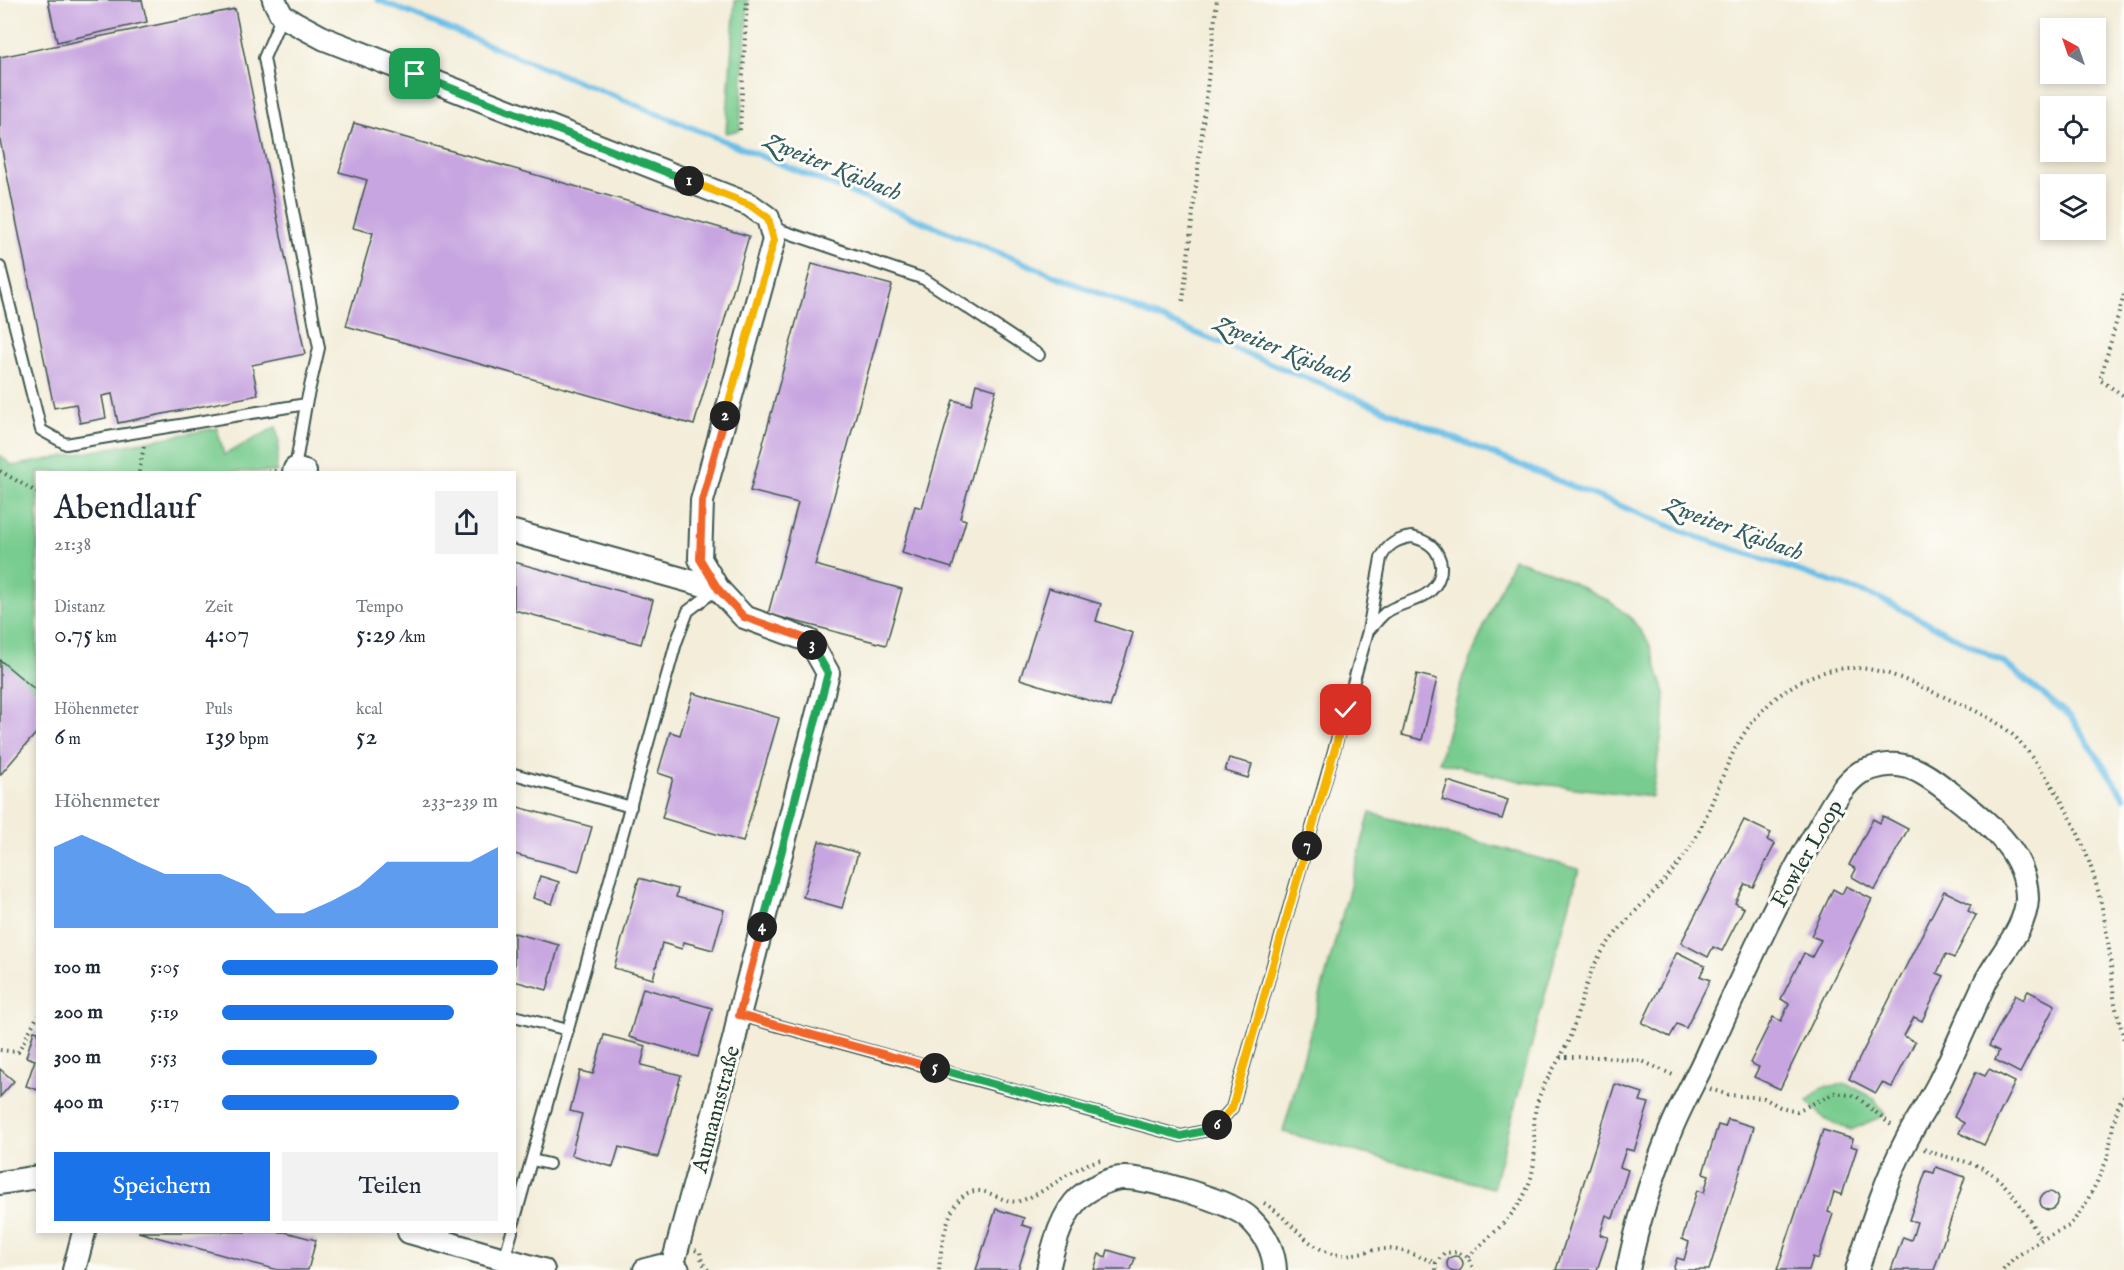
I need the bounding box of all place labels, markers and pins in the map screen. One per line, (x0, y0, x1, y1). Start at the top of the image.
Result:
pin (389, 48, 440, 99)
pin: 1 (674, 166, 704, 196)
pin: 2 (710, 401, 740, 431)
pin: 3 (797, 630, 827, 660)
pin (1320, 684, 1371, 735)
pin: 7 (1292, 831, 1322, 861)
pin: 4 (747, 912, 777, 942)
pin: 5 (920, 1053, 950, 1083)
pin: 6 (1202, 1110, 1232, 1140)

